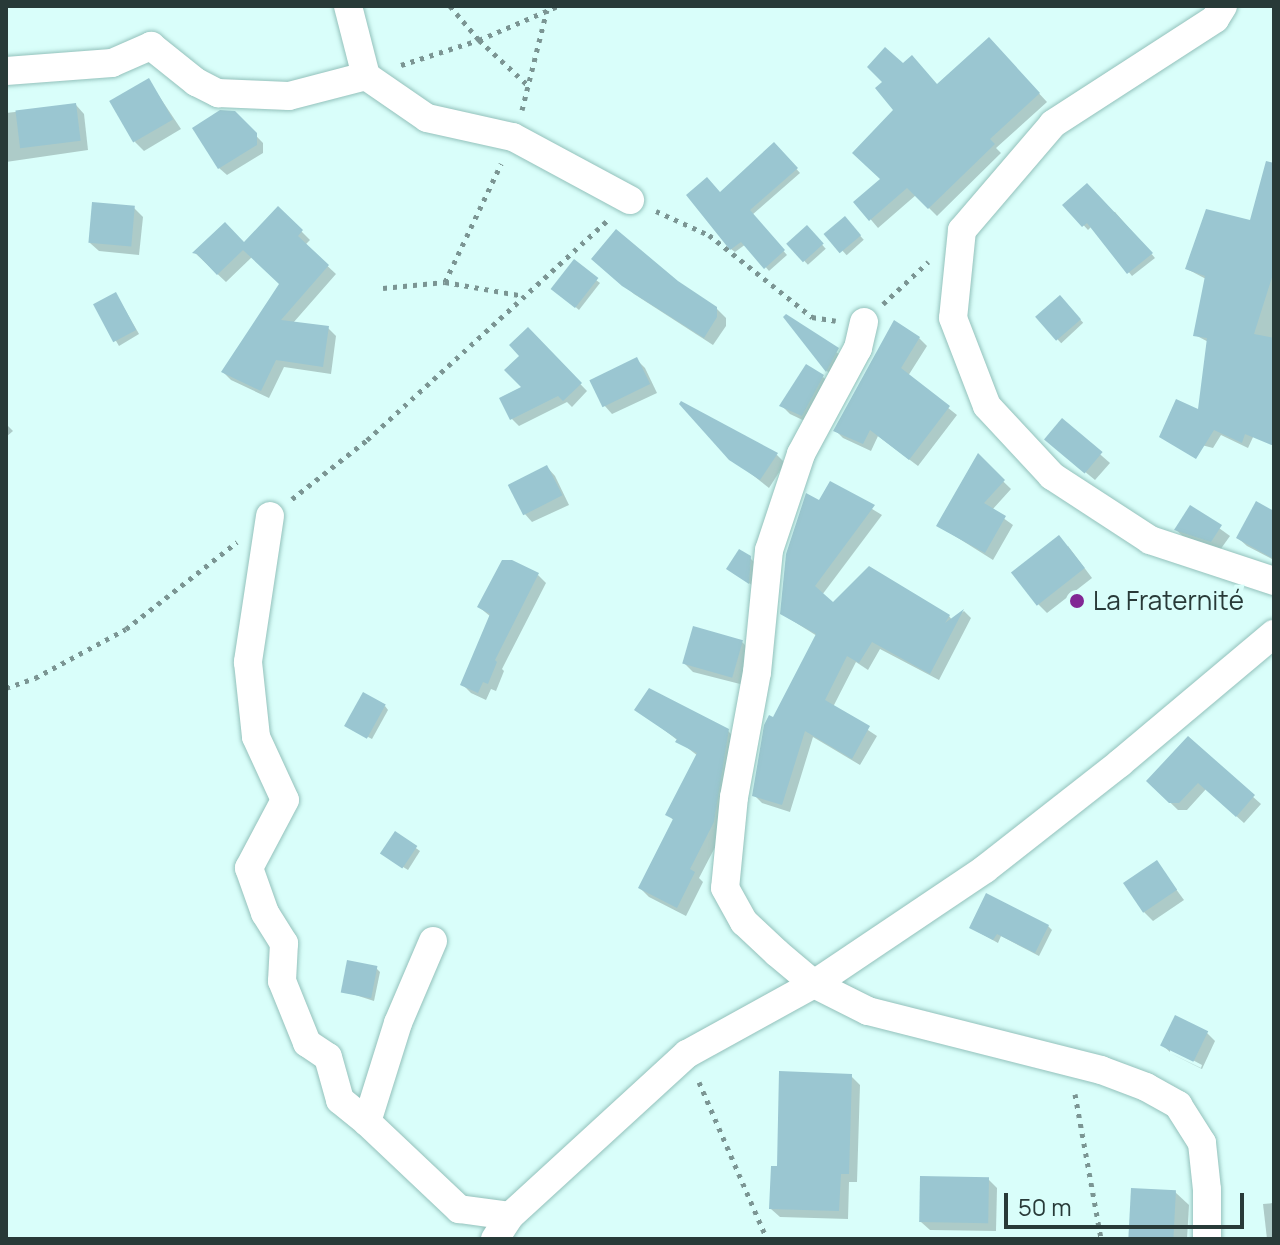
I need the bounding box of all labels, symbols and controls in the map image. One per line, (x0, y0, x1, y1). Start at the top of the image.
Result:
place label: La Fraternité (1093, 585, 1244, 617)
marker: La Fraternité (1068, 592, 1086, 610)
scale bar (1008, 1177, 1248, 1227)
text: 50 m (1018, 1190, 1072, 1223)

